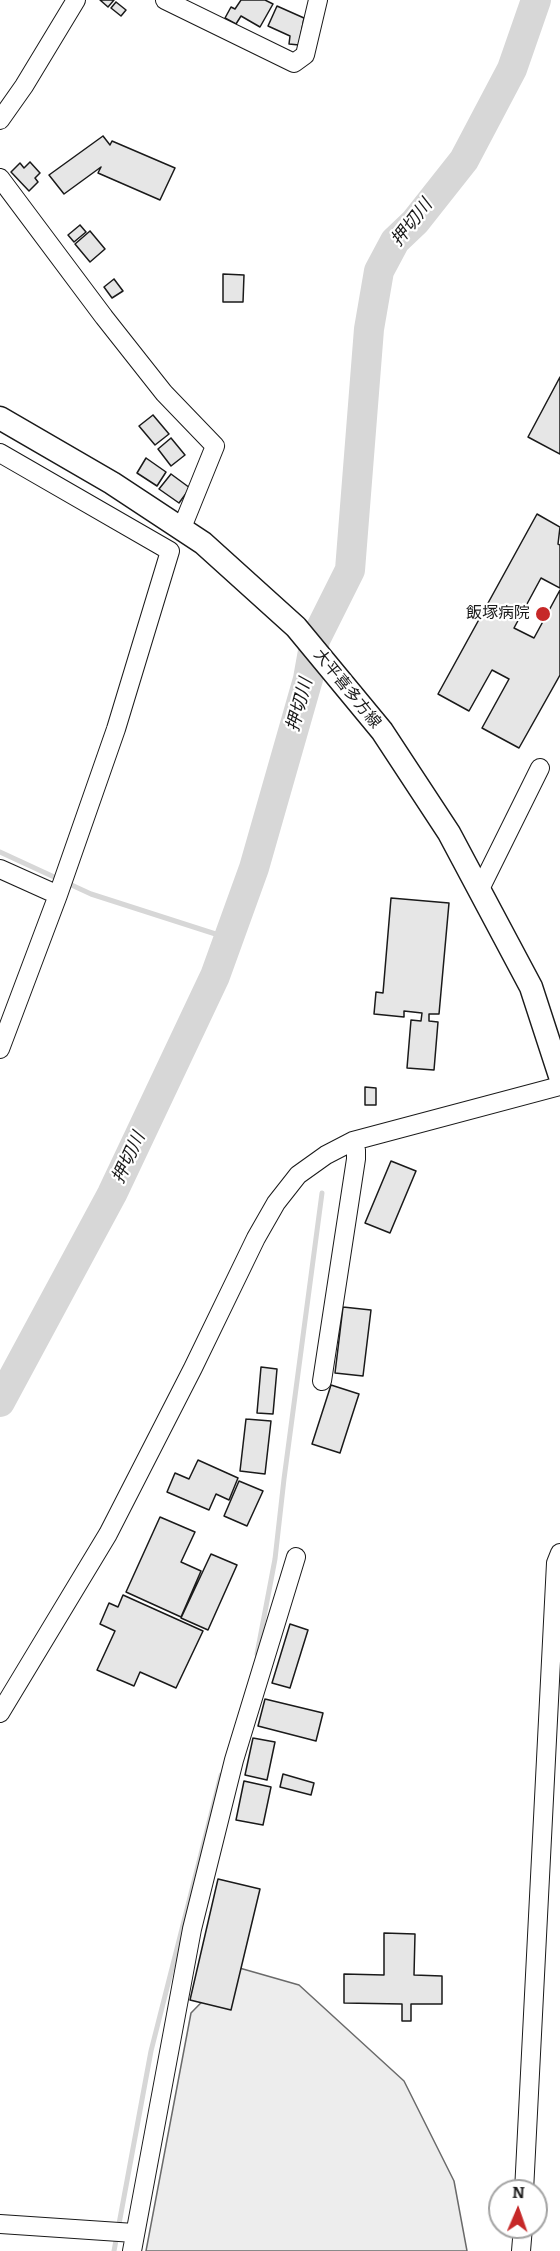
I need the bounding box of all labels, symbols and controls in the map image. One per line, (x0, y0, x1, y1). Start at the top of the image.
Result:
water label: 押切川 (387, 195, 437, 251)
place label: 飯塚病院 (466, 604, 530, 624)
marker: 飯塚病院 (534, 605, 552, 623)
street label: 大平喜多方線 (309, 646, 385, 732)
water label: 押切川 (283, 676, 317, 734)
water label: 押切川 (108, 1129, 150, 1187)
north arrow (488, 2179, 548, 2239)
text: N (512, 2183, 525, 2202)

